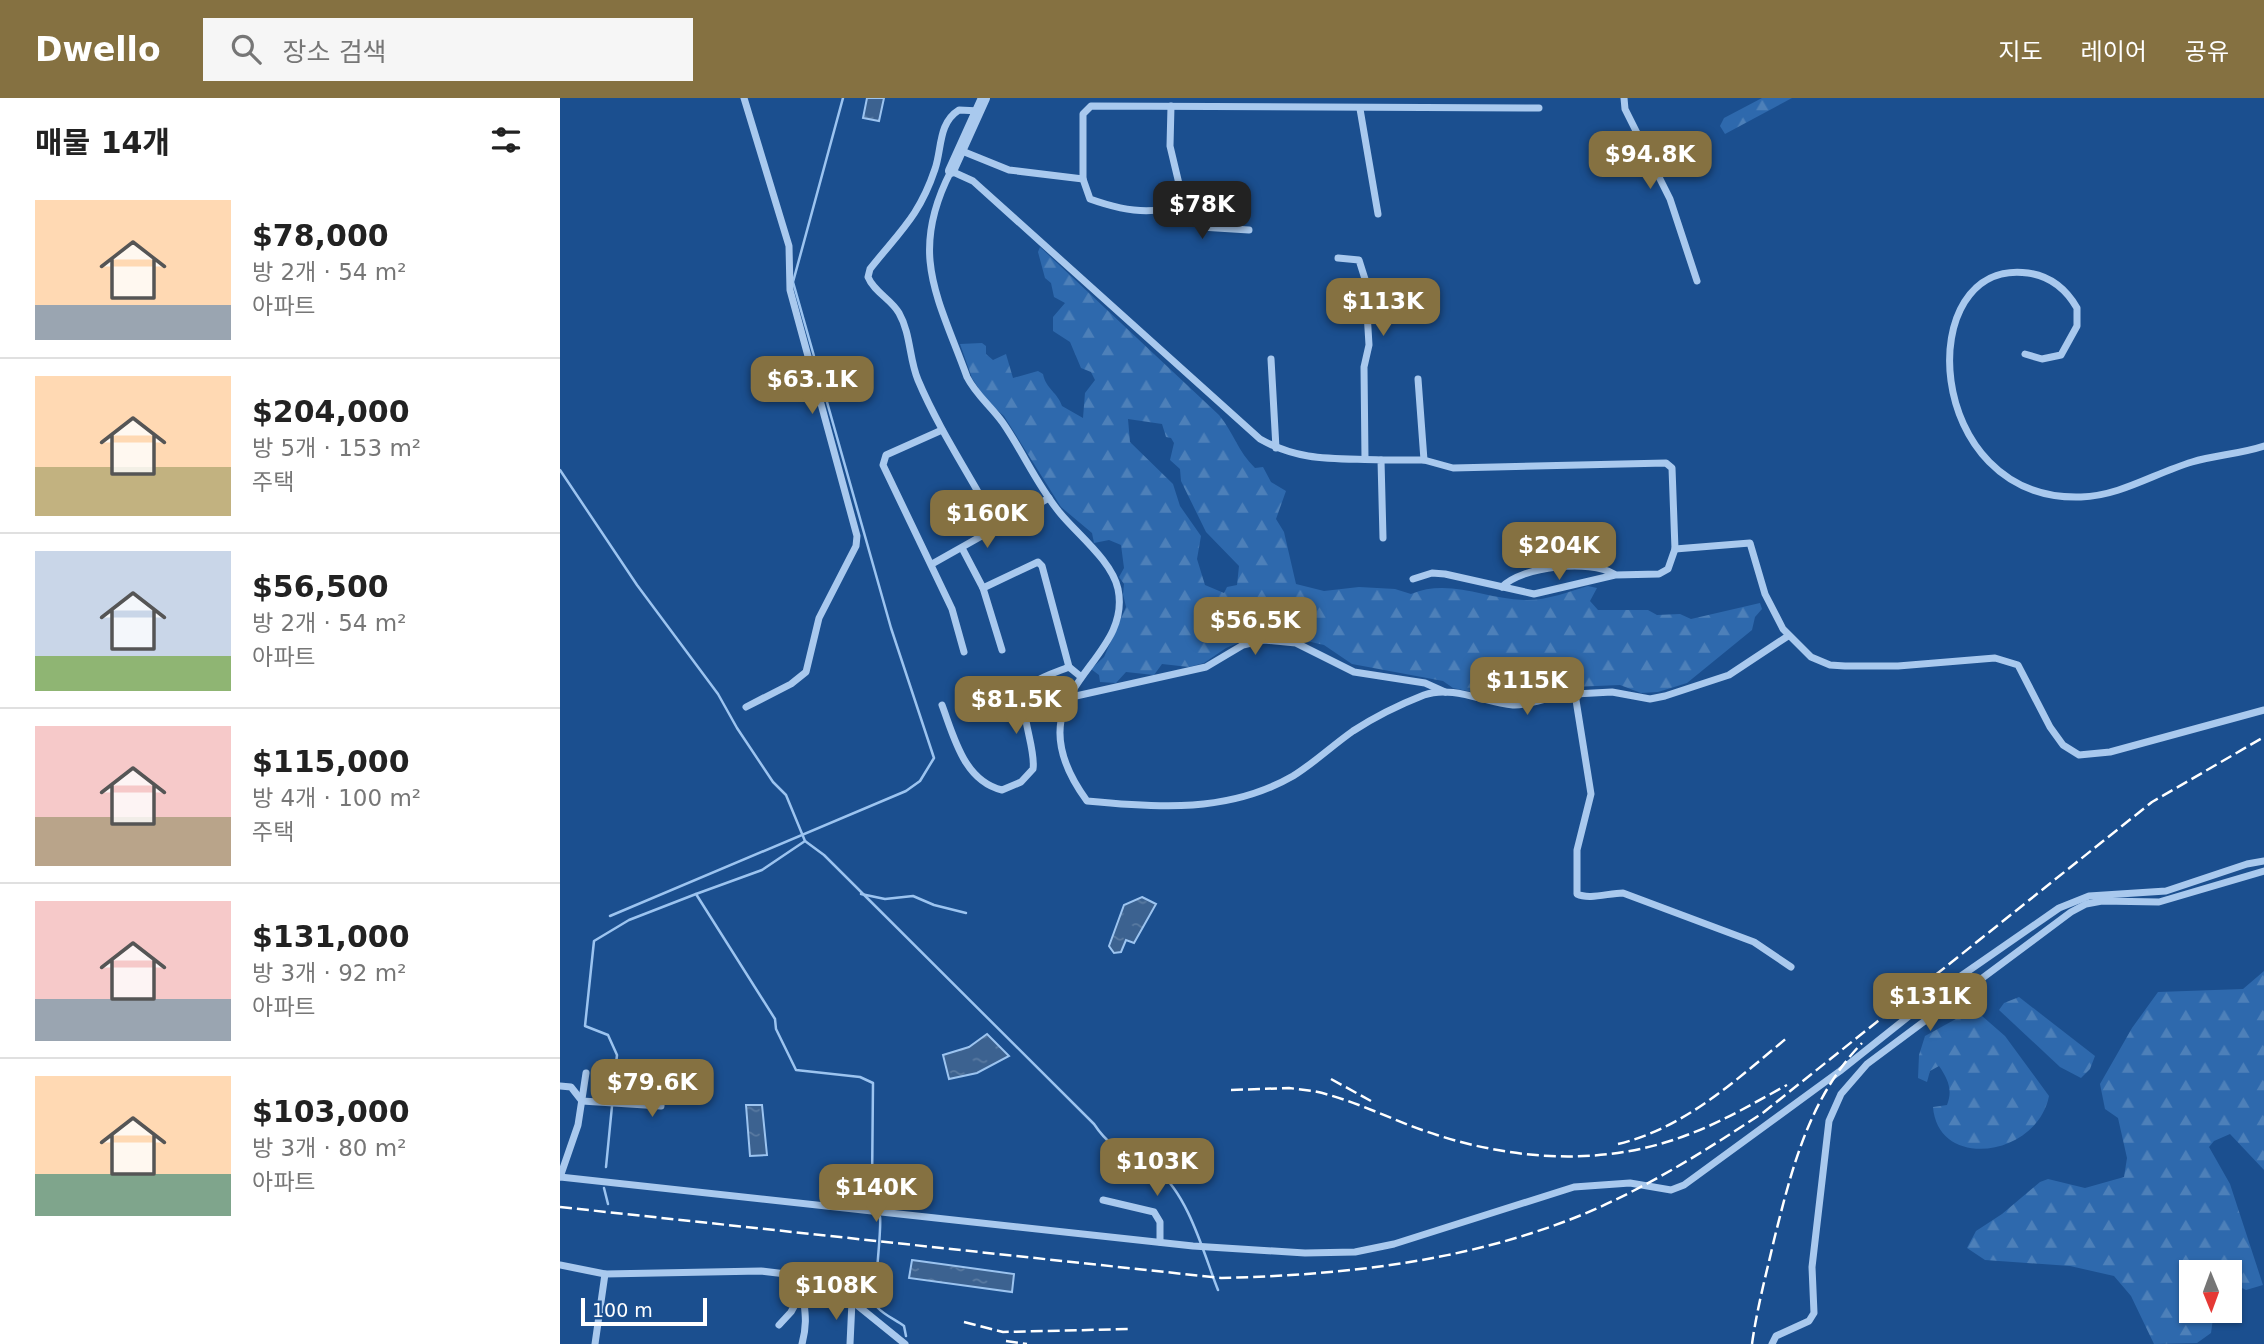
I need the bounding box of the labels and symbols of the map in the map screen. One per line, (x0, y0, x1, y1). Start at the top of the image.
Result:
pin: $94.8K (1593, 132, 1707, 191)
pin: $78K (1161, 181, 1243, 241)
pin: $113K (1334, 278, 1432, 338)
pin: $63.1K (755, 356, 869, 416)
pin: $160K (938, 490, 1036, 550)
pin: $204K (1510, 522, 1608, 582)
pin: $56.5K (1198, 598, 1312, 657)
pin: $115K (1478, 658, 1576, 717)
pin: $81.5K (959, 676, 1073, 736)
pin: $131K (1881, 974, 1979, 1033)
pin: $79.6K (595, 1060, 709, 1119)
pin: $103K (1108, 1138, 1206, 1198)
pin: $140K (827, 1164, 925, 1224)
north arrow (2179, 1260, 2242, 1323)
pin: $108K (787, 1262, 885, 1322)
scale bar (581, 1295, 707, 1327)

